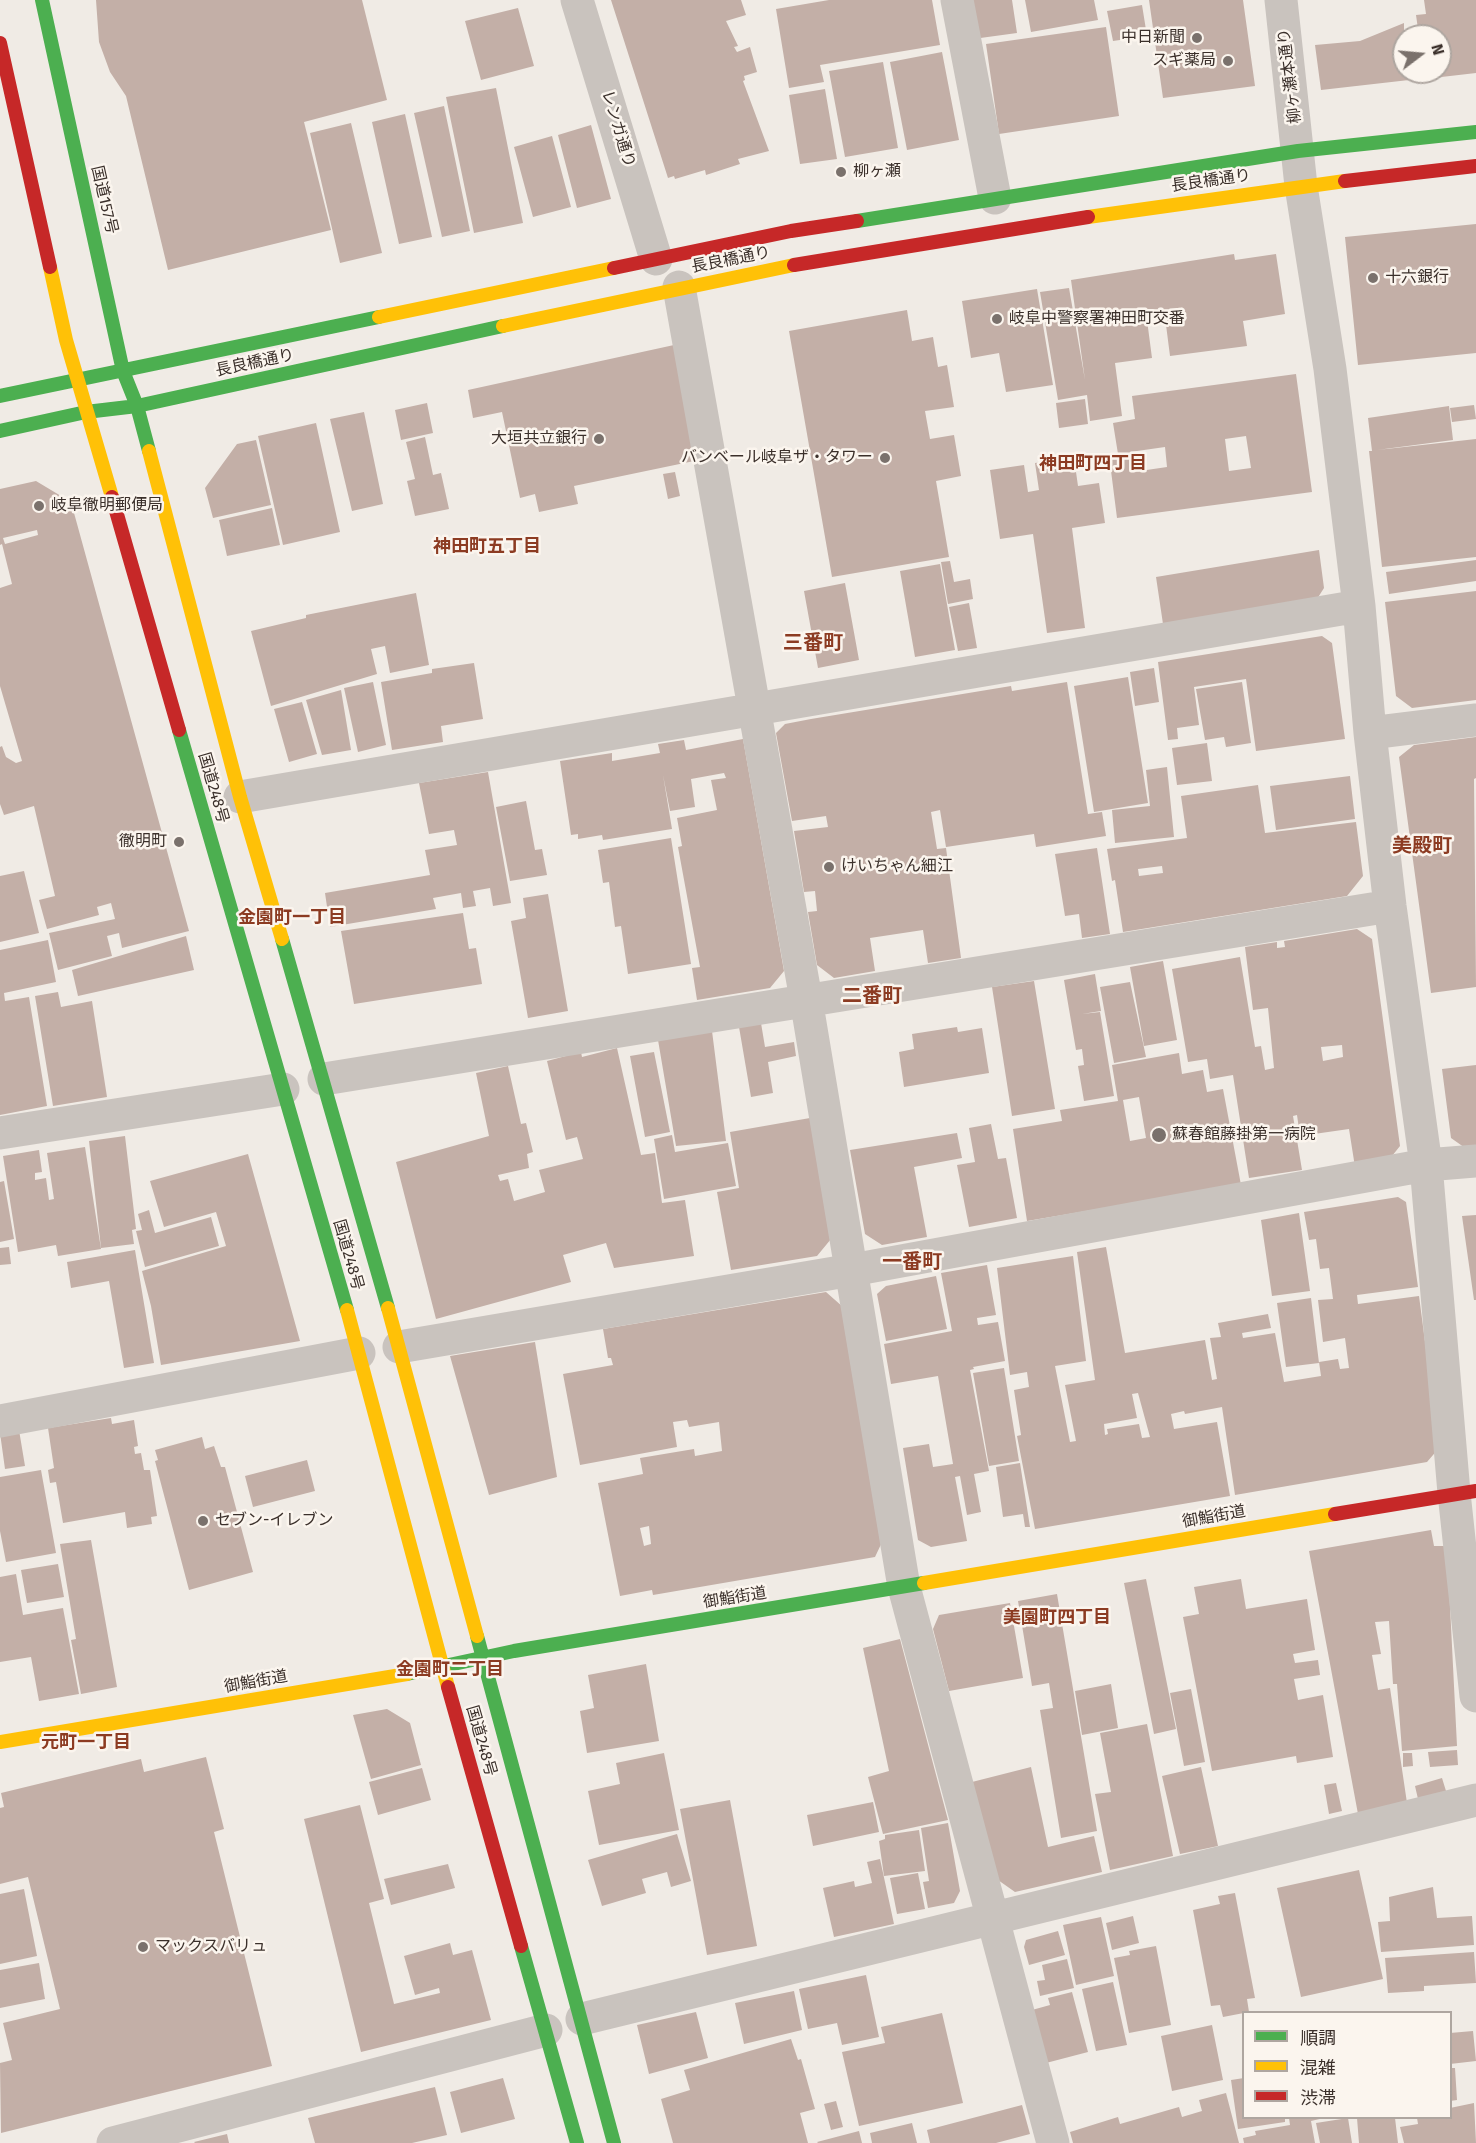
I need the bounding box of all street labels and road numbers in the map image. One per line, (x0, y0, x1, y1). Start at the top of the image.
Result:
street label: 柳ヶ瀬本通り (1275, 27, 1305, 125)
street label: レンガ通り (597, 88, 639, 170)
street label: 国道157号 (87, 164, 121, 236)
street label: 長良橋通り (1170, 166, 1252, 196)
street label: 長良橋通り (690, 243, 772, 277)
street label: 長良橋通り (214, 345, 296, 381)
street label: 国道248号 (194, 750, 232, 826)
street label: 国道248号 (329, 1217, 367, 1293)
street label: 御鮨街道 (1181, 1502, 1247, 1532)
street label: 御鮨街道 (702, 1584, 768, 1612)
street label: 御鮨街道 (223, 1667, 289, 1697)
street label: 国道248号 (462, 1703, 500, 1779)

